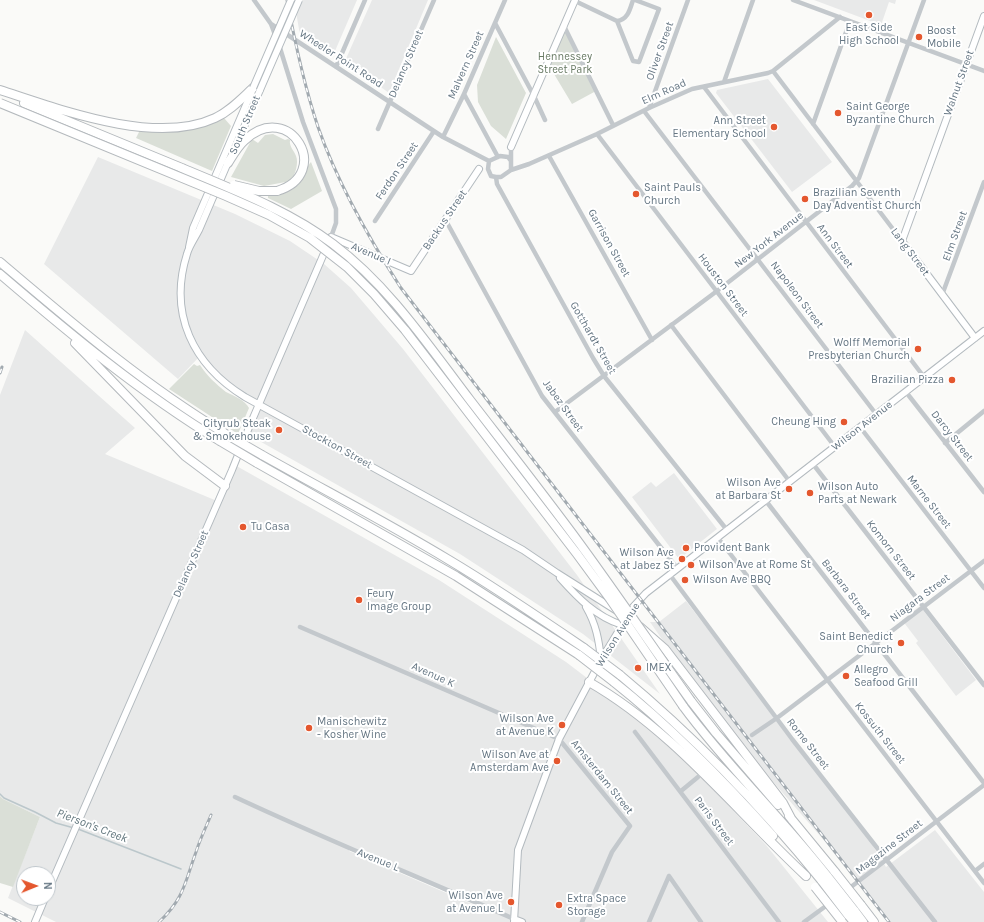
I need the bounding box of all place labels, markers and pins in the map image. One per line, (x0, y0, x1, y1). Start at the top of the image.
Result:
marker: East Side High School (864, 10, 874, 20)
place label: East Side High School (839, 21, 899, 47)
place label: Boost Mobile (927, 24, 961, 50)
marker: Boost Mobile (914, 32, 924, 42)
place label: Saint George Byzantine Church (846, 100, 935, 126)
marker: Saint George Byzantine Church (833, 108, 843, 118)
place label: Ann Street Elementary School (673, 114, 766, 140)
marker: Ann Street Elementary School (769, 122, 779, 132)
place label: Saint Pauls Church (644, 181, 701, 207)
place label: Brazilian Seventh Day Adventist Church (813, 186, 921, 212)
marker: Saint Pauls Church (631, 189, 641, 199)
marker: Brazilian Seventh Day Adventist Church (800, 194, 810, 204)
place label: Wolff Memorial Presbyterian Church (808, 336, 910, 362)
marker: Wolff Memorial Presbyterian Church (913, 344, 923, 354)
place label: Brazilian Pizza (871, 373, 944, 387)
marker: Brazilian Pizza (947, 375, 957, 385)
place label: Cheung Hing (771, 415, 836, 429)
place label: Cityrub Steak & Smokehouse (193, 417, 271, 443)
marker: Cheung Hing (839, 417, 849, 427)
marker: Cityrub Steak & Smokehouse (274, 425, 284, 435)
place label: Wilson Ave at Barbara St (715, 476, 781, 502)
place label: Wilson Auto Parts at Newark (818, 480, 897, 506)
marker: Wilson Ave at Barbara St (784, 484, 794, 494)
marker: Wilson Auto Parts at Newark (805, 488, 815, 498)
place label: Tu Casa (251, 520, 290, 534)
marker: Tu Casa (238, 522, 248, 532)
place label: Provident Bank (694, 541, 770, 555)
marker: Provident Bank (681, 543, 691, 553)
place label: Wilson Ave at Jabez St (620, 546, 674, 572)
marker: Wilson Ave at Jabez St (677, 554, 687, 564)
place label: Wilson Ave at Rome St (699, 558, 811, 572)
marker: Wilson Ave at Rome St (686, 560, 696, 570)
place label: Wilson Ave BBQ (693, 573, 771, 587)
marker: Wilson Ave BBQ (680, 575, 690, 585)
place label: Feury Image Group (367, 587, 431, 613)
marker: Feury Image Group (354, 595, 364, 605)
place label: Saint Benedict Church (819, 630, 893, 656)
marker: Saint Benedict Church (896, 638, 906, 648)
place label: IMEX (646, 661, 672, 675)
marker: IMEX (633, 663, 643, 673)
place label: Allegro Seafood Grill (854, 663, 918, 689)
marker: Allegro Seafood Grill (841, 671, 851, 681)
place label: Wilson Ave at Avenue K (496, 712, 554, 738)
place label: Manischewitz - Kosher Wine (317, 715, 387, 741)
marker: Wilson Ave at Avenue K (557, 720, 567, 730)
marker: Manischewitz - Kosher Wine (304, 723, 314, 733)
place label: Wilson Ave at Amsterdam Ave (470, 748, 549, 774)
marker: Wilson Ave at Amsterdam Ave (552, 756, 562, 766)
place label: Wilson Ave at Avenue L (446, 889, 503, 915)
place label: Extra Space Storage (567, 892, 626, 918)
marker: Wilson Ave at Avenue L (506, 897, 516, 907)
marker: Extra Space Storage (554, 900, 564, 910)

